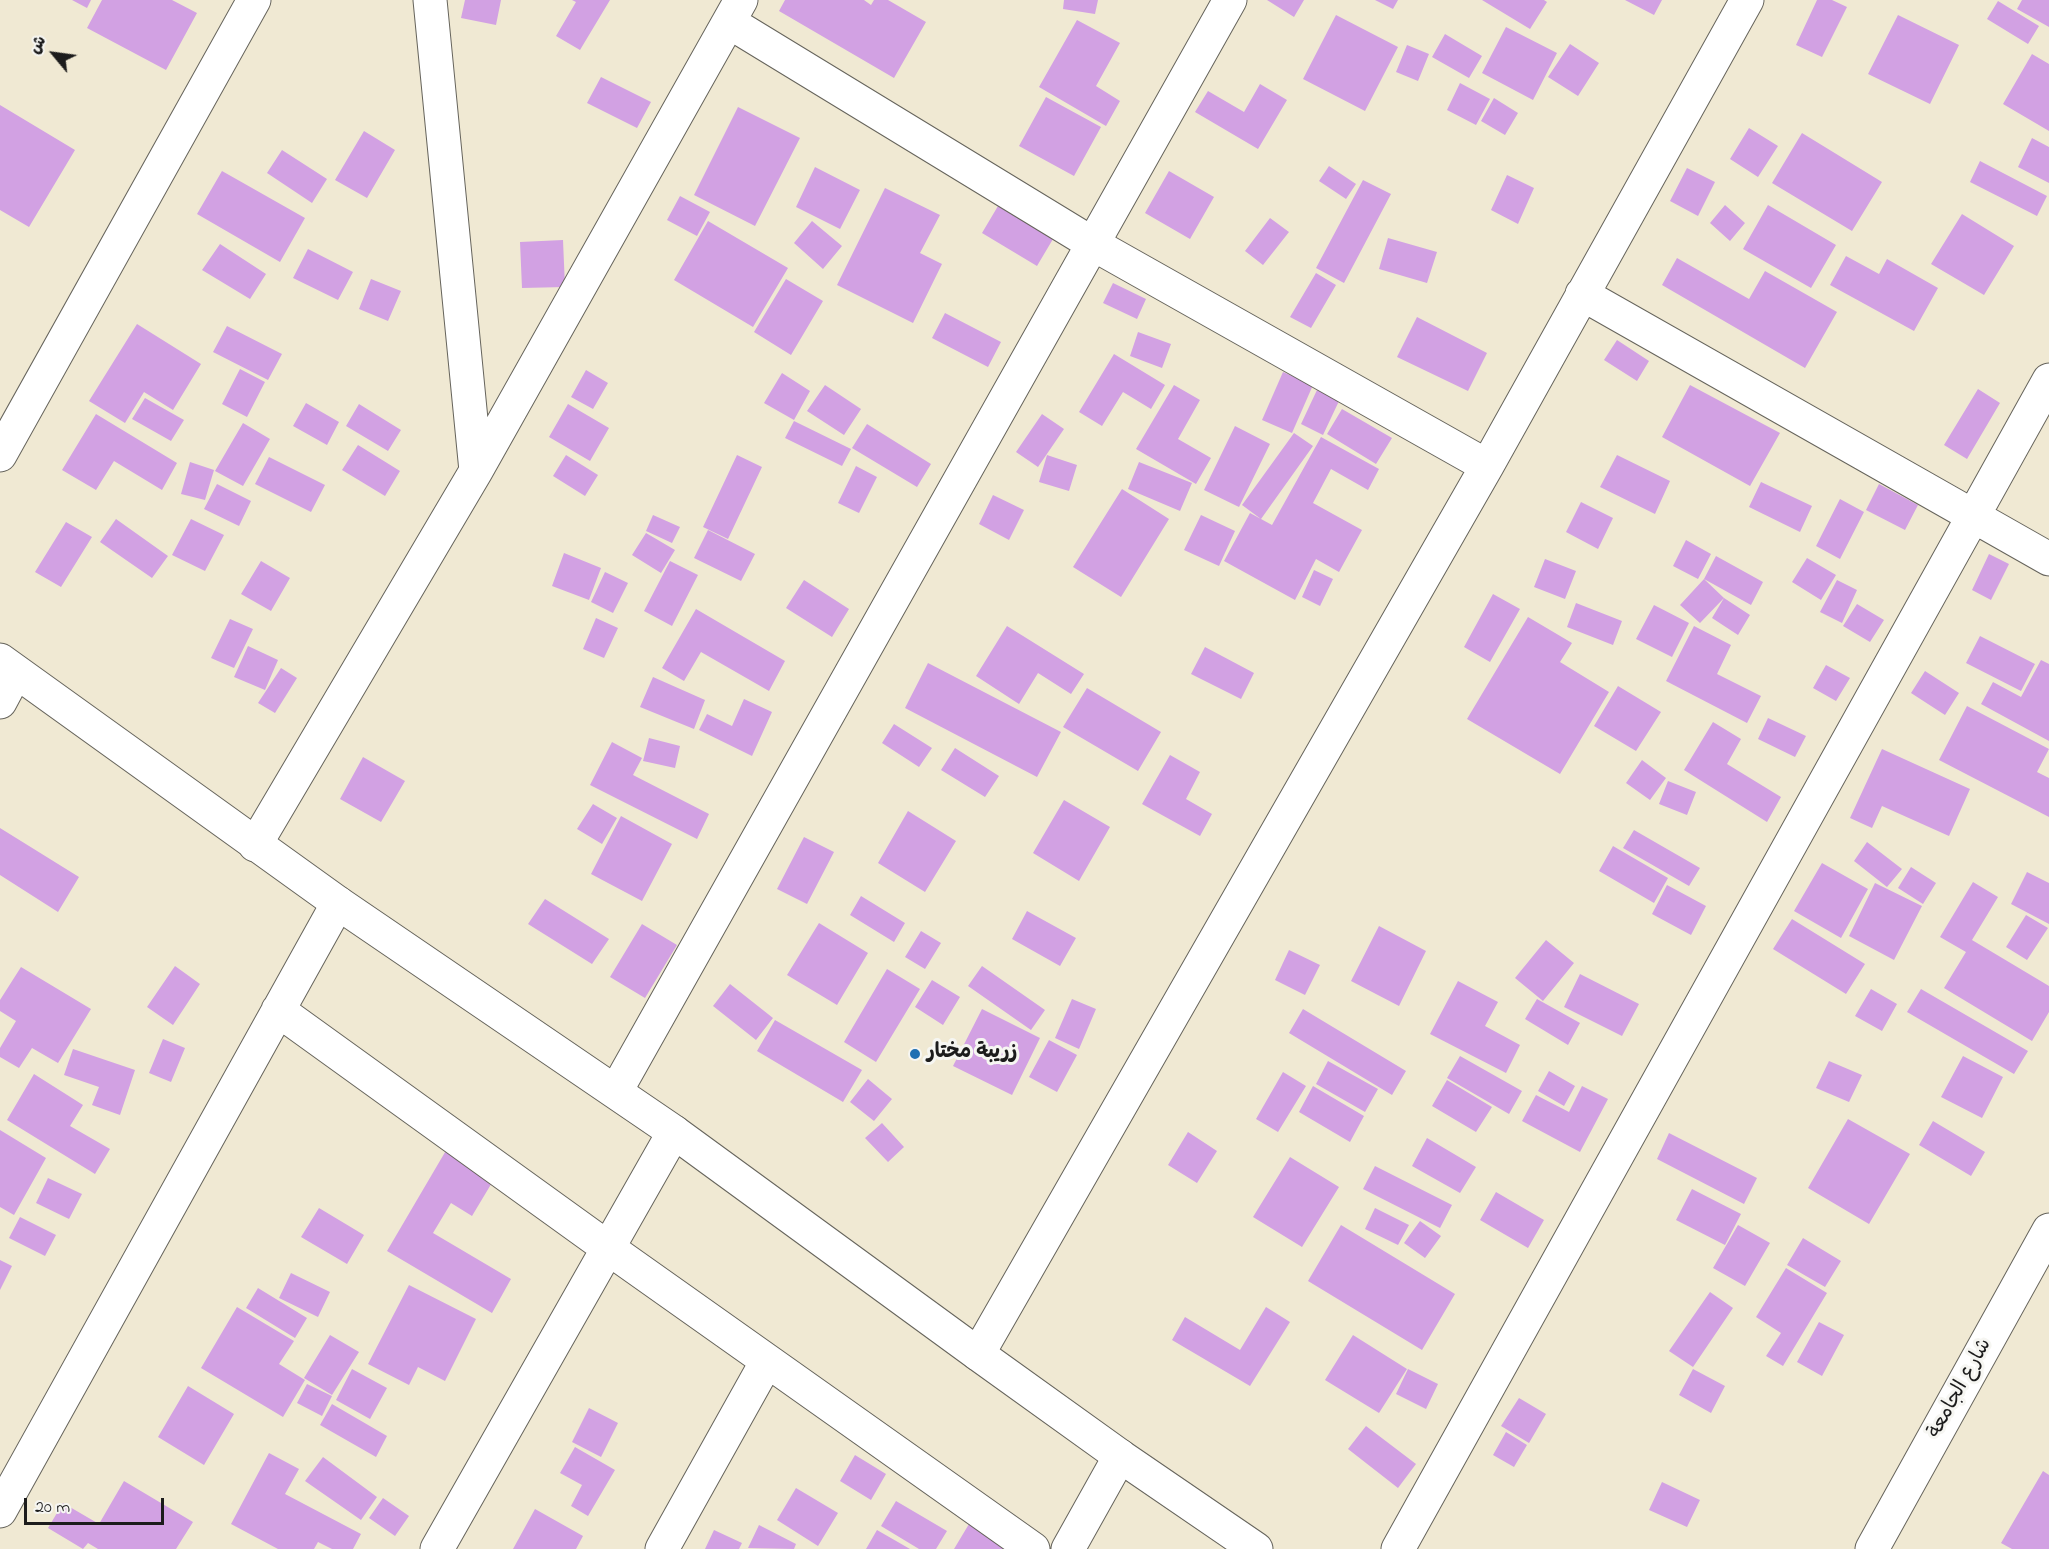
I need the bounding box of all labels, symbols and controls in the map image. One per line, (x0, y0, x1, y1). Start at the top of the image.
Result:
north arrow (24, 24, 84, 84)
text: ش (23, 32, 53, 59)
place label: زريبة مختار (927, 1042, 1017, 1066)
marker: زريبة مختار (908, 1047, 922, 1061)
street label: شارع الجامعة (1924, 1335, 1998, 1443)
scale bar (27, 1486, 166, 1524)
text: 20 m (35, 1495, 70, 1521)

